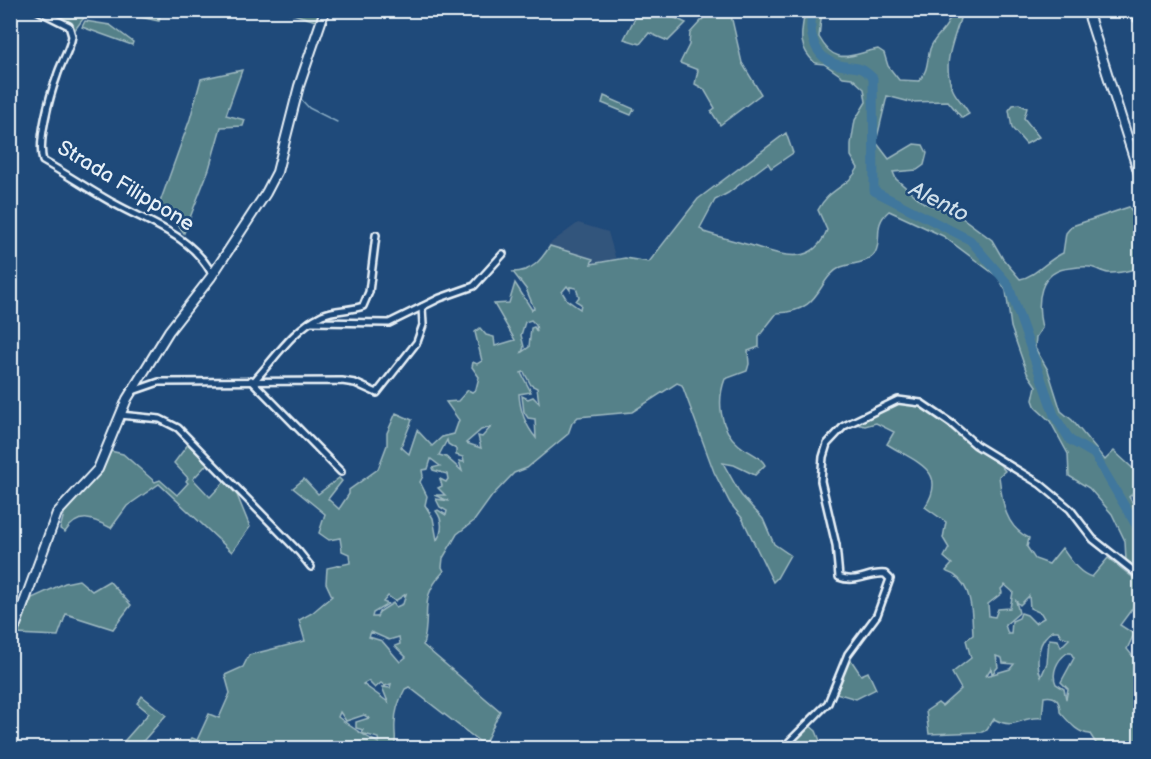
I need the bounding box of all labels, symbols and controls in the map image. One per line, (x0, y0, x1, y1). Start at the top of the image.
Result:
street label: Strada Filippone (53, 135, 199, 237)
water label: Alento (904, 175, 973, 228)

